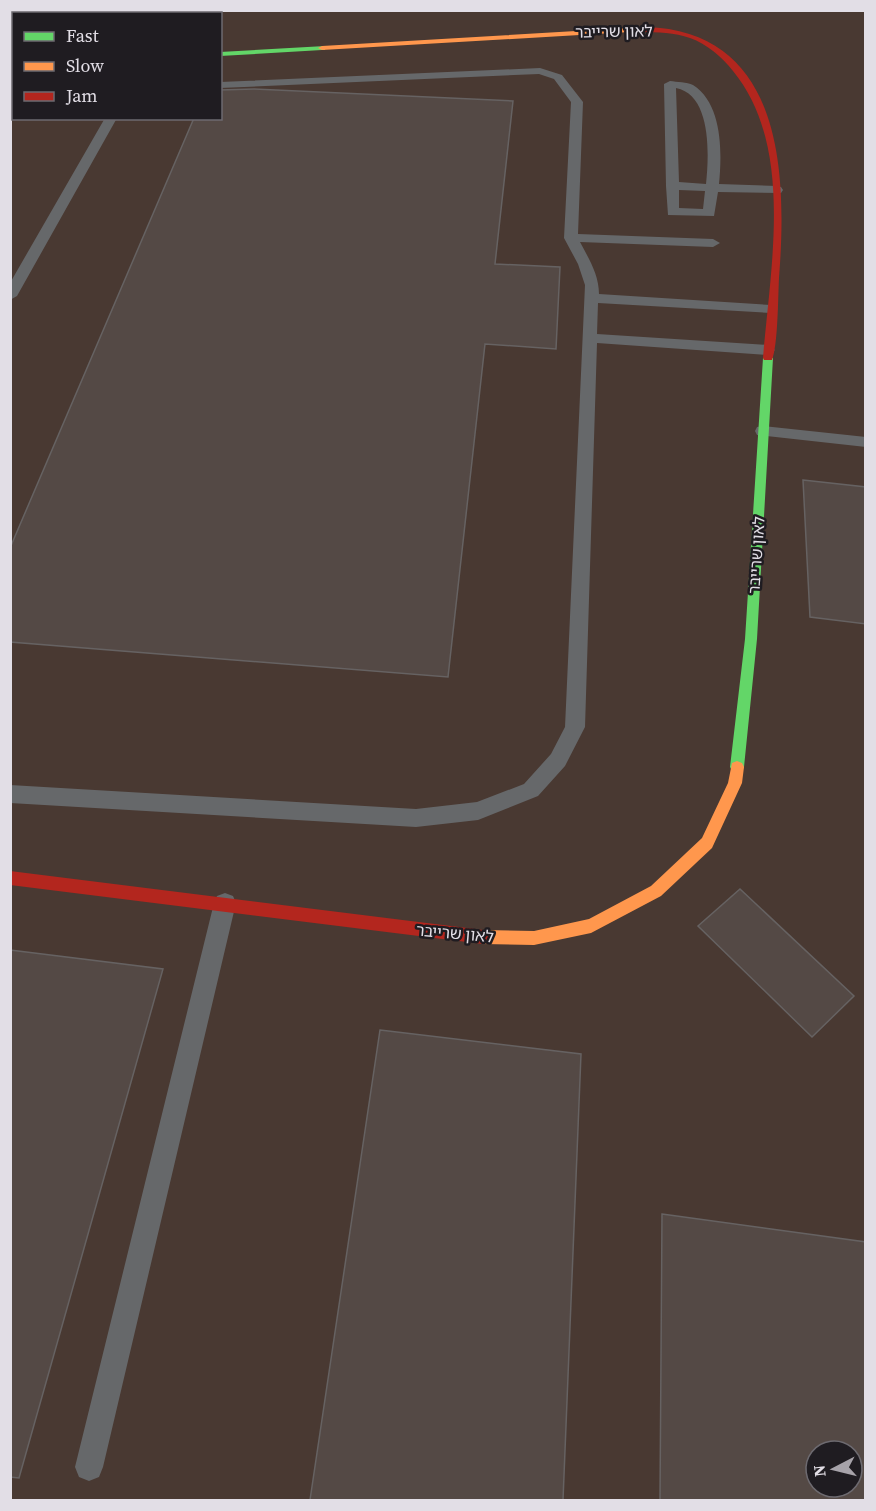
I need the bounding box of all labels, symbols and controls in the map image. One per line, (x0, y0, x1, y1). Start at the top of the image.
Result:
legend (12, 12, 222, 120)
street label: לאון שרייבר (575, 19, 653, 43)
text: Fast (66, 23, 99, 48)
text: Slow (66, 53, 104, 78)
text: Jam (65, 83, 98, 108)
street label: לאון שרייבר (742, 515, 770, 595)
street label: לאון שרייבר (415, 919, 495, 947)
north arrow (804, 1439, 864, 1499)
text: N (807, 1463, 831, 1478)

